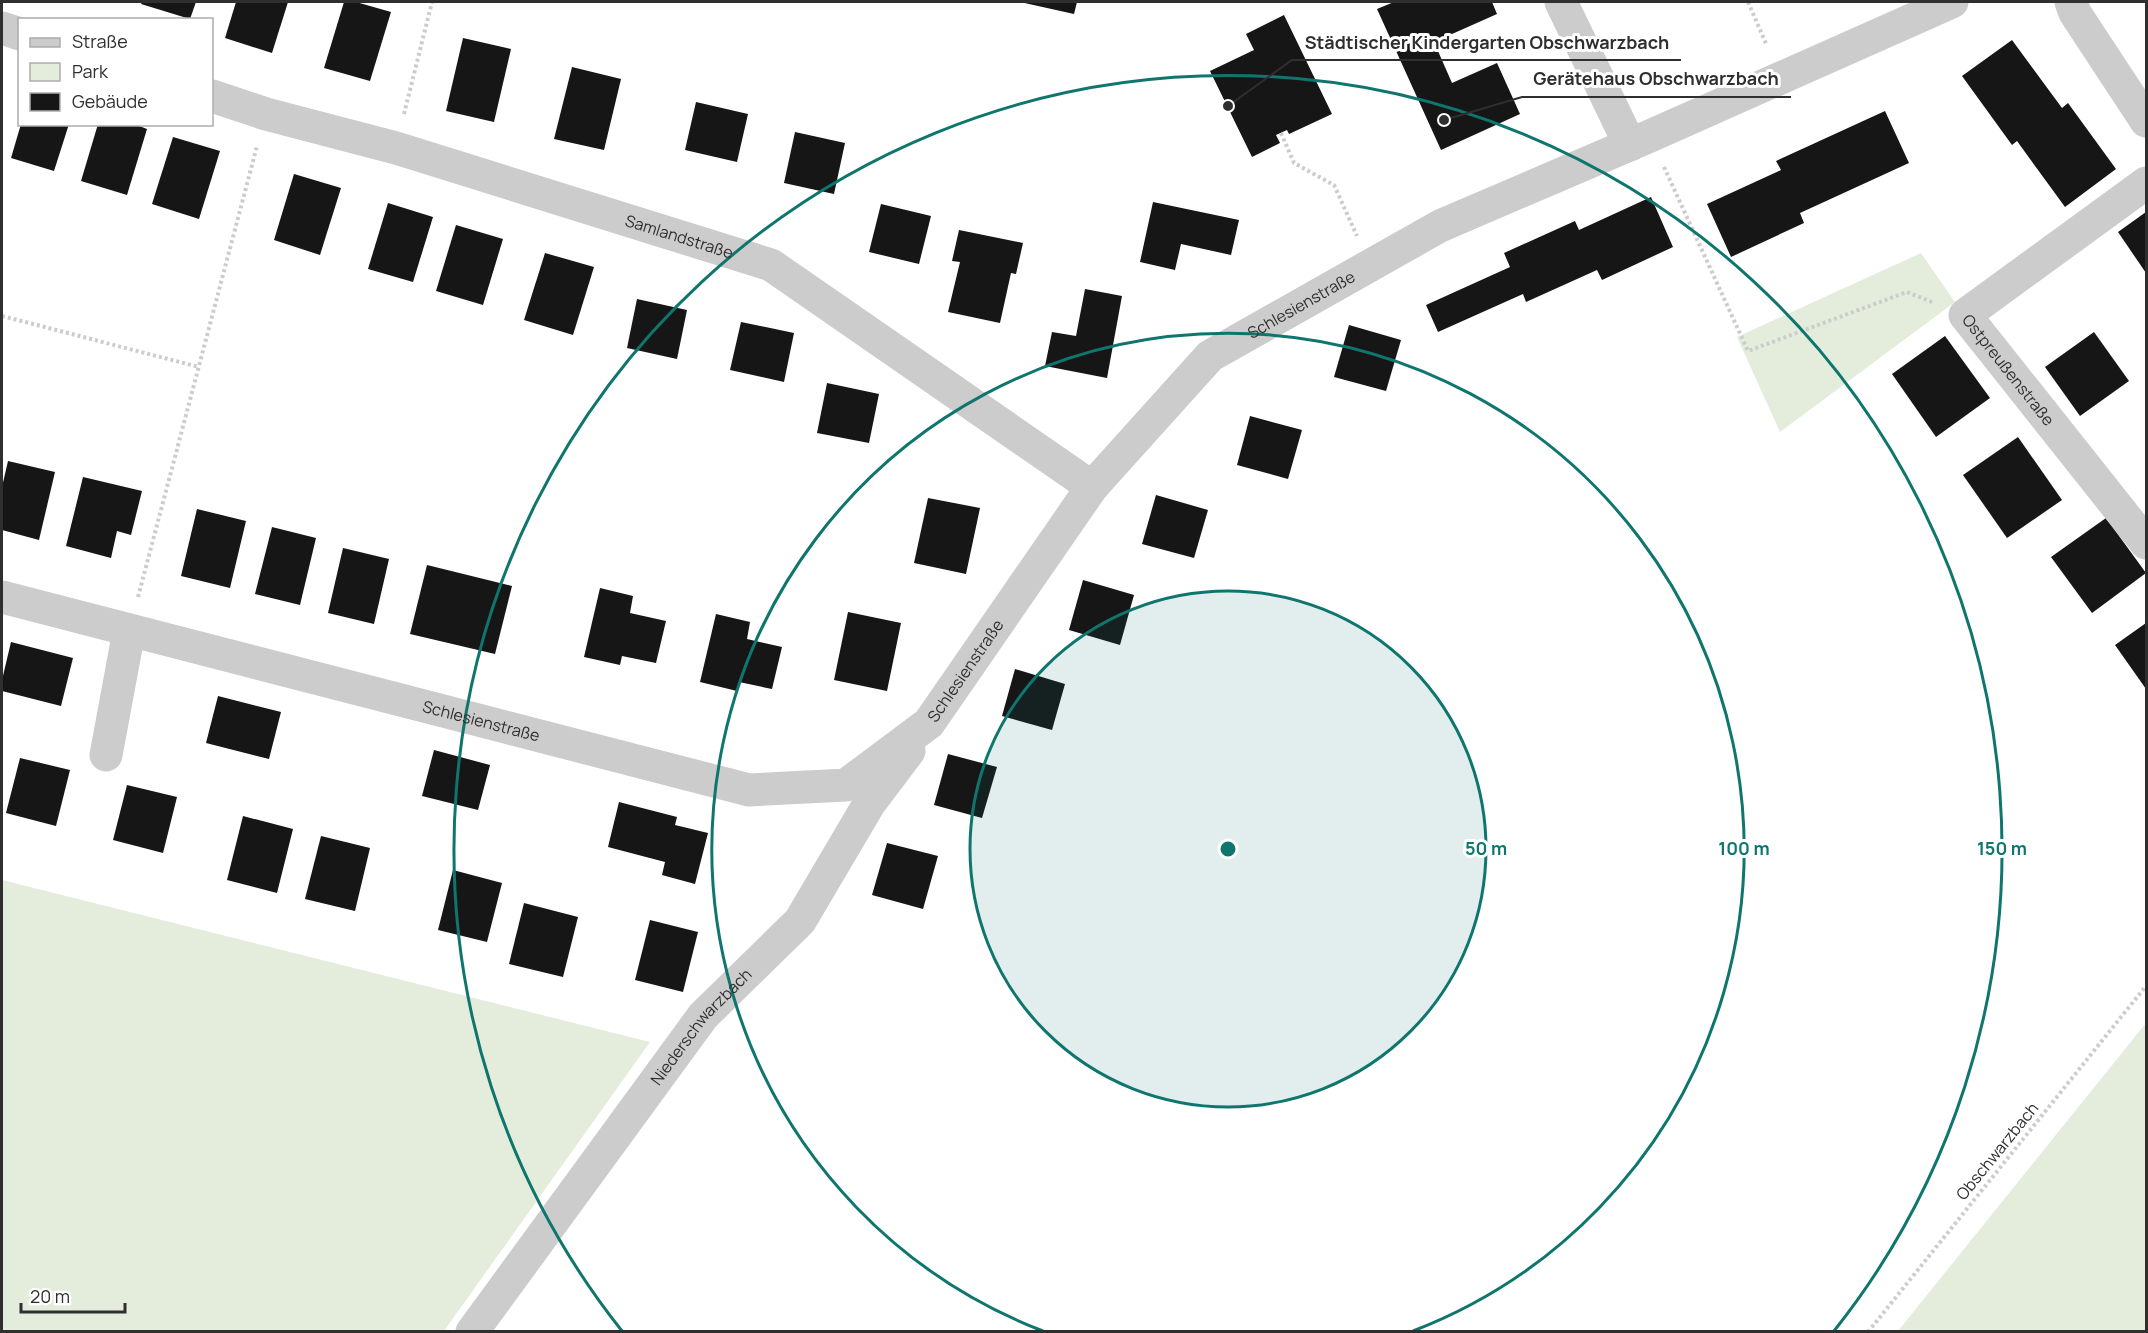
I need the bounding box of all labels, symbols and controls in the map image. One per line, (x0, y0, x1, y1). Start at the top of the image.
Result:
legend (18, 18, 213, 126)
callout: Städtischer Kindergarten Obschwarzbach (1292, 24, 1681, 60)
text: Straße (72, 29, 128, 53)
text: Städtischer Kindergarten Obschwarzbach (1305, 30, 1669, 54)
text: Park (72, 59, 109, 83)
callout: Gerätehaus Obschwarzbach (1522, 61, 1791, 97)
text: Gerätehaus Obschwarzbach (1533, 66, 1779, 90)
text: Gebäude (72, 89, 148, 113)
street label: Samlandstraße (622, 209, 736, 264)
street label: Schlesienstraße (1243, 265, 1359, 344)
street label: Ostpreußenstraße (1957, 309, 2060, 430)
street label: Schlesienstraße (922, 615, 1008, 726)
street label: Schlesienstraße (420, 695, 542, 747)
text: 50 m (1465, 836, 1507, 860)
text: 100 m (1718, 836, 1770, 860)
text: 150 m (1977, 836, 2027, 860)
centre of rings (1218, 839, 1238, 859)
street label: Niederschwarzbach (645, 963, 756, 1089)
street label: Obschwarzbach (1951, 1098, 2043, 1204)
scale bar (21, 1276, 124, 1314)
text: 20 m (30, 1284, 70, 1308)

